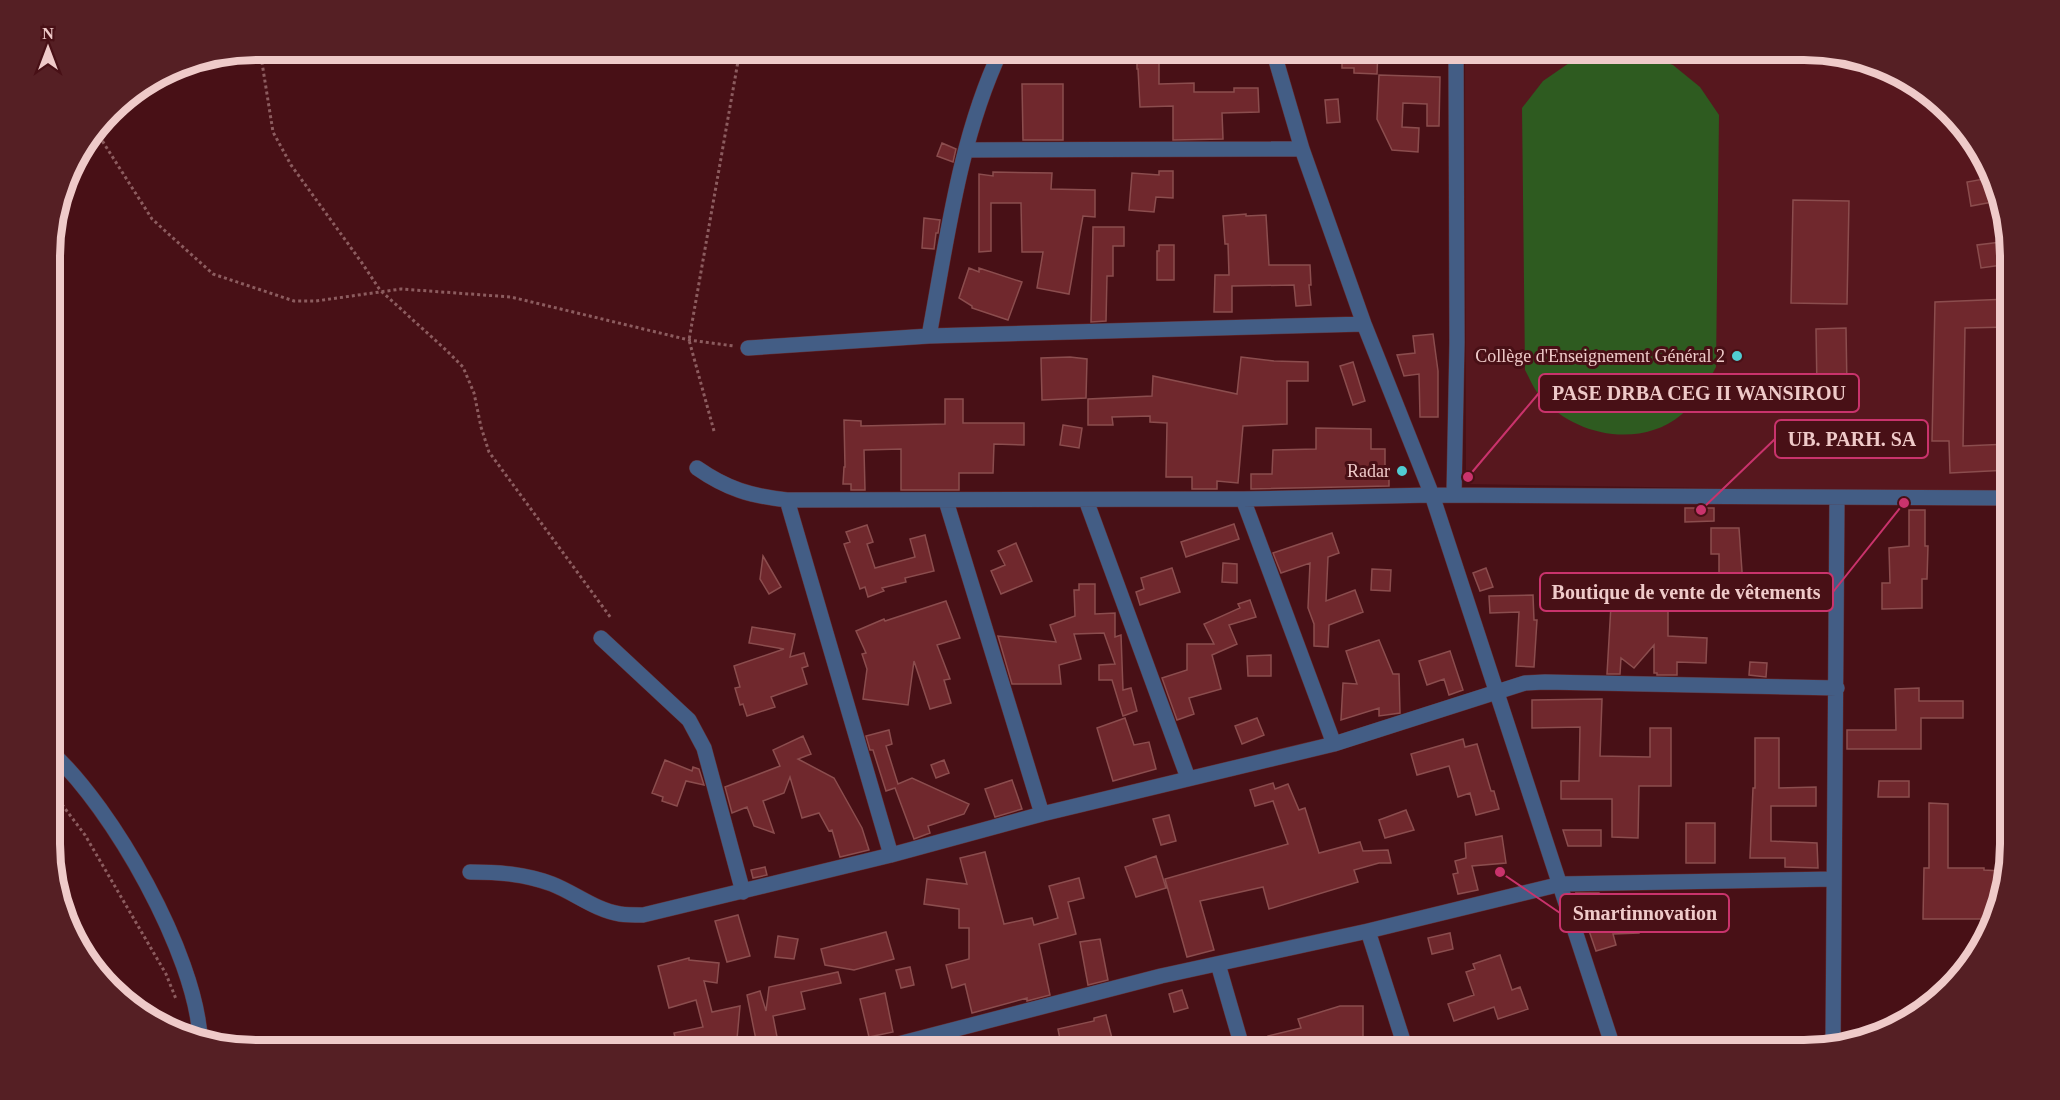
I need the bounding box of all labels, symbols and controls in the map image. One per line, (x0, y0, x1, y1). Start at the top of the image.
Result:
north arrow (18, 18, 78, 78)
text: N (42, 25, 54, 42)
place label: Collège d'Enseignement Général 2 (1475, 346, 1725, 366)
marker: Collège d'Enseignement Général 2 (1730, 349, 1744, 363)
callout: PASE DRBA CEG II WANSIROU (1539, 374, 1859, 412)
text: PASE DRBA CEG II WANSIROU (1552, 382, 1846, 404)
callout: UB. PARH. SA (1775, 420, 1928, 458)
text: UB. PARH. SA (1788, 428, 1917, 450)
place label: Radar (1347, 461, 1390, 481)
marker: Radar (1395, 464, 1409, 478)
callout: Boutique de vente de vêtements (1540, 573, 1833, 611)
text: Boutique de vente de vêtements (1552, 581, 1821, 604)
callout: Smartinnovation (1560, 894, 1729, 932)
text: Smartinnovation (1573, 902, 1717, 924)

